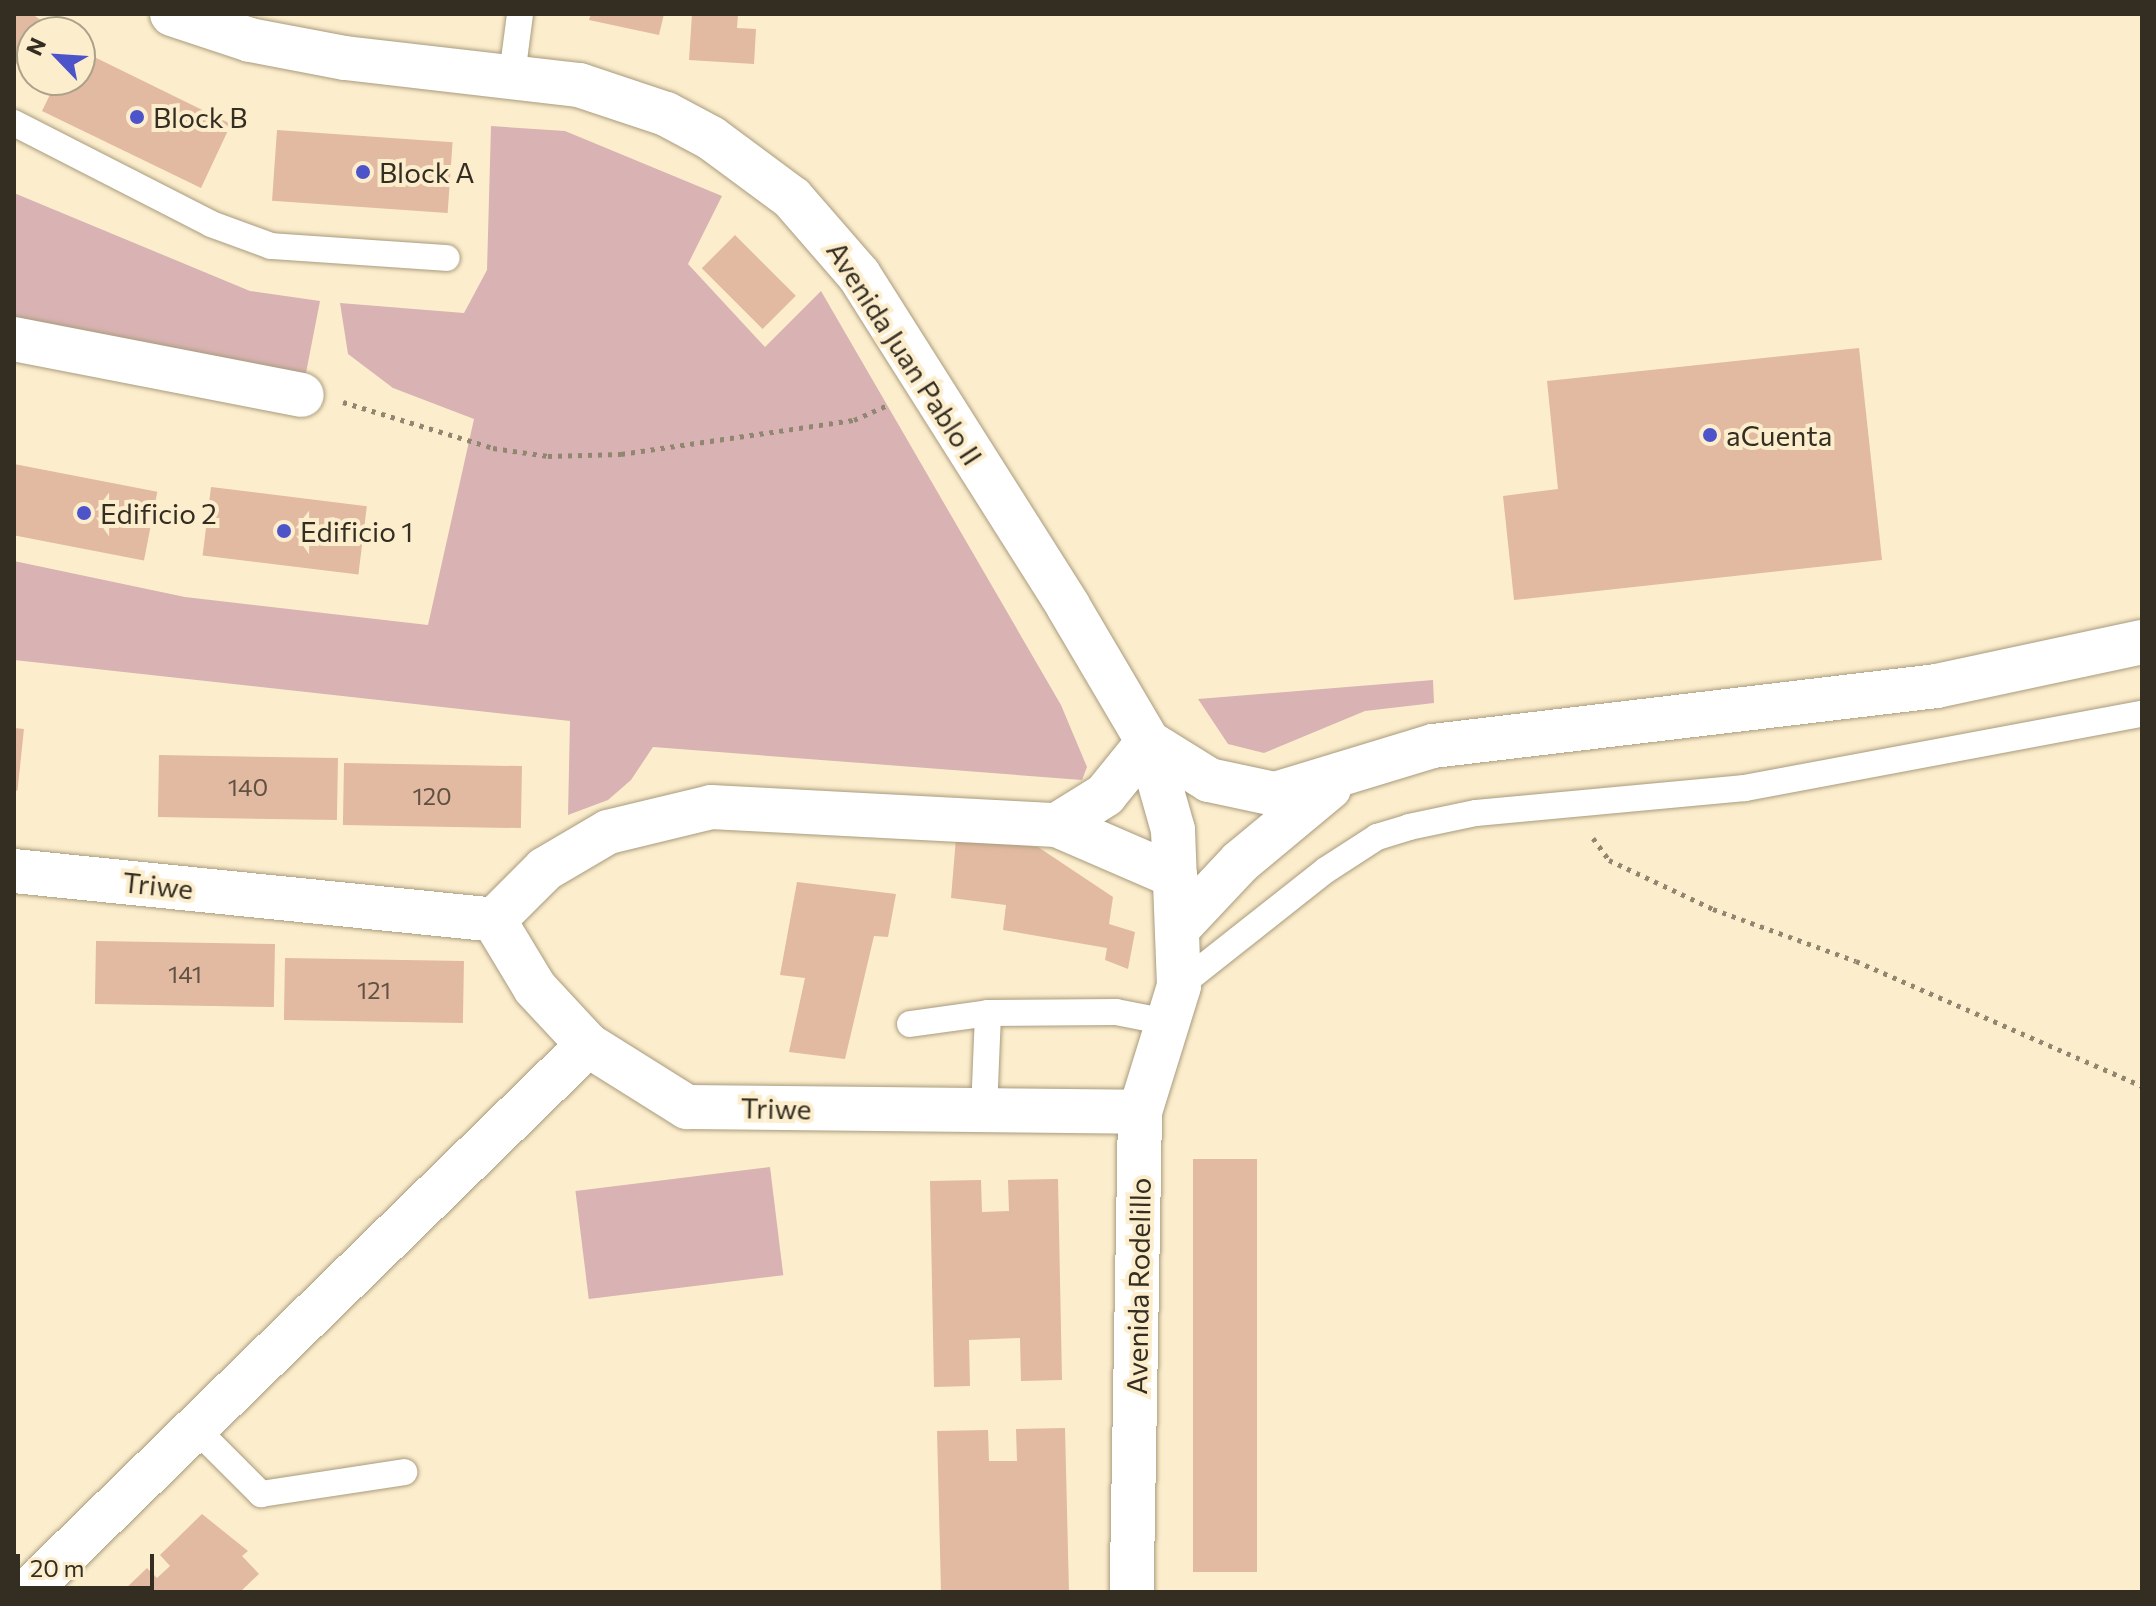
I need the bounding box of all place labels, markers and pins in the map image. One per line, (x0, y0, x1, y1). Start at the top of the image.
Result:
place label: Block B (153, 100, 247, 134)
marker: Block B (128, 108, 146, 126)
place label: Block A (379, 155, 475, 189)
marker: Block A (354, 163, 372, 181)
place label: aCuenta (1726, 418, 1832, 452)
marker: aCuenta (1701, 426, 1719, 444)
place label: Edificio 2 (100, 496, 217, 530)
marker: Edificio 2 (75, 504, 93, 522)
place label: Edificio 1 (300, 514, 413, 548)
marker: Edificio 1 (275, 522, 293, 540)

